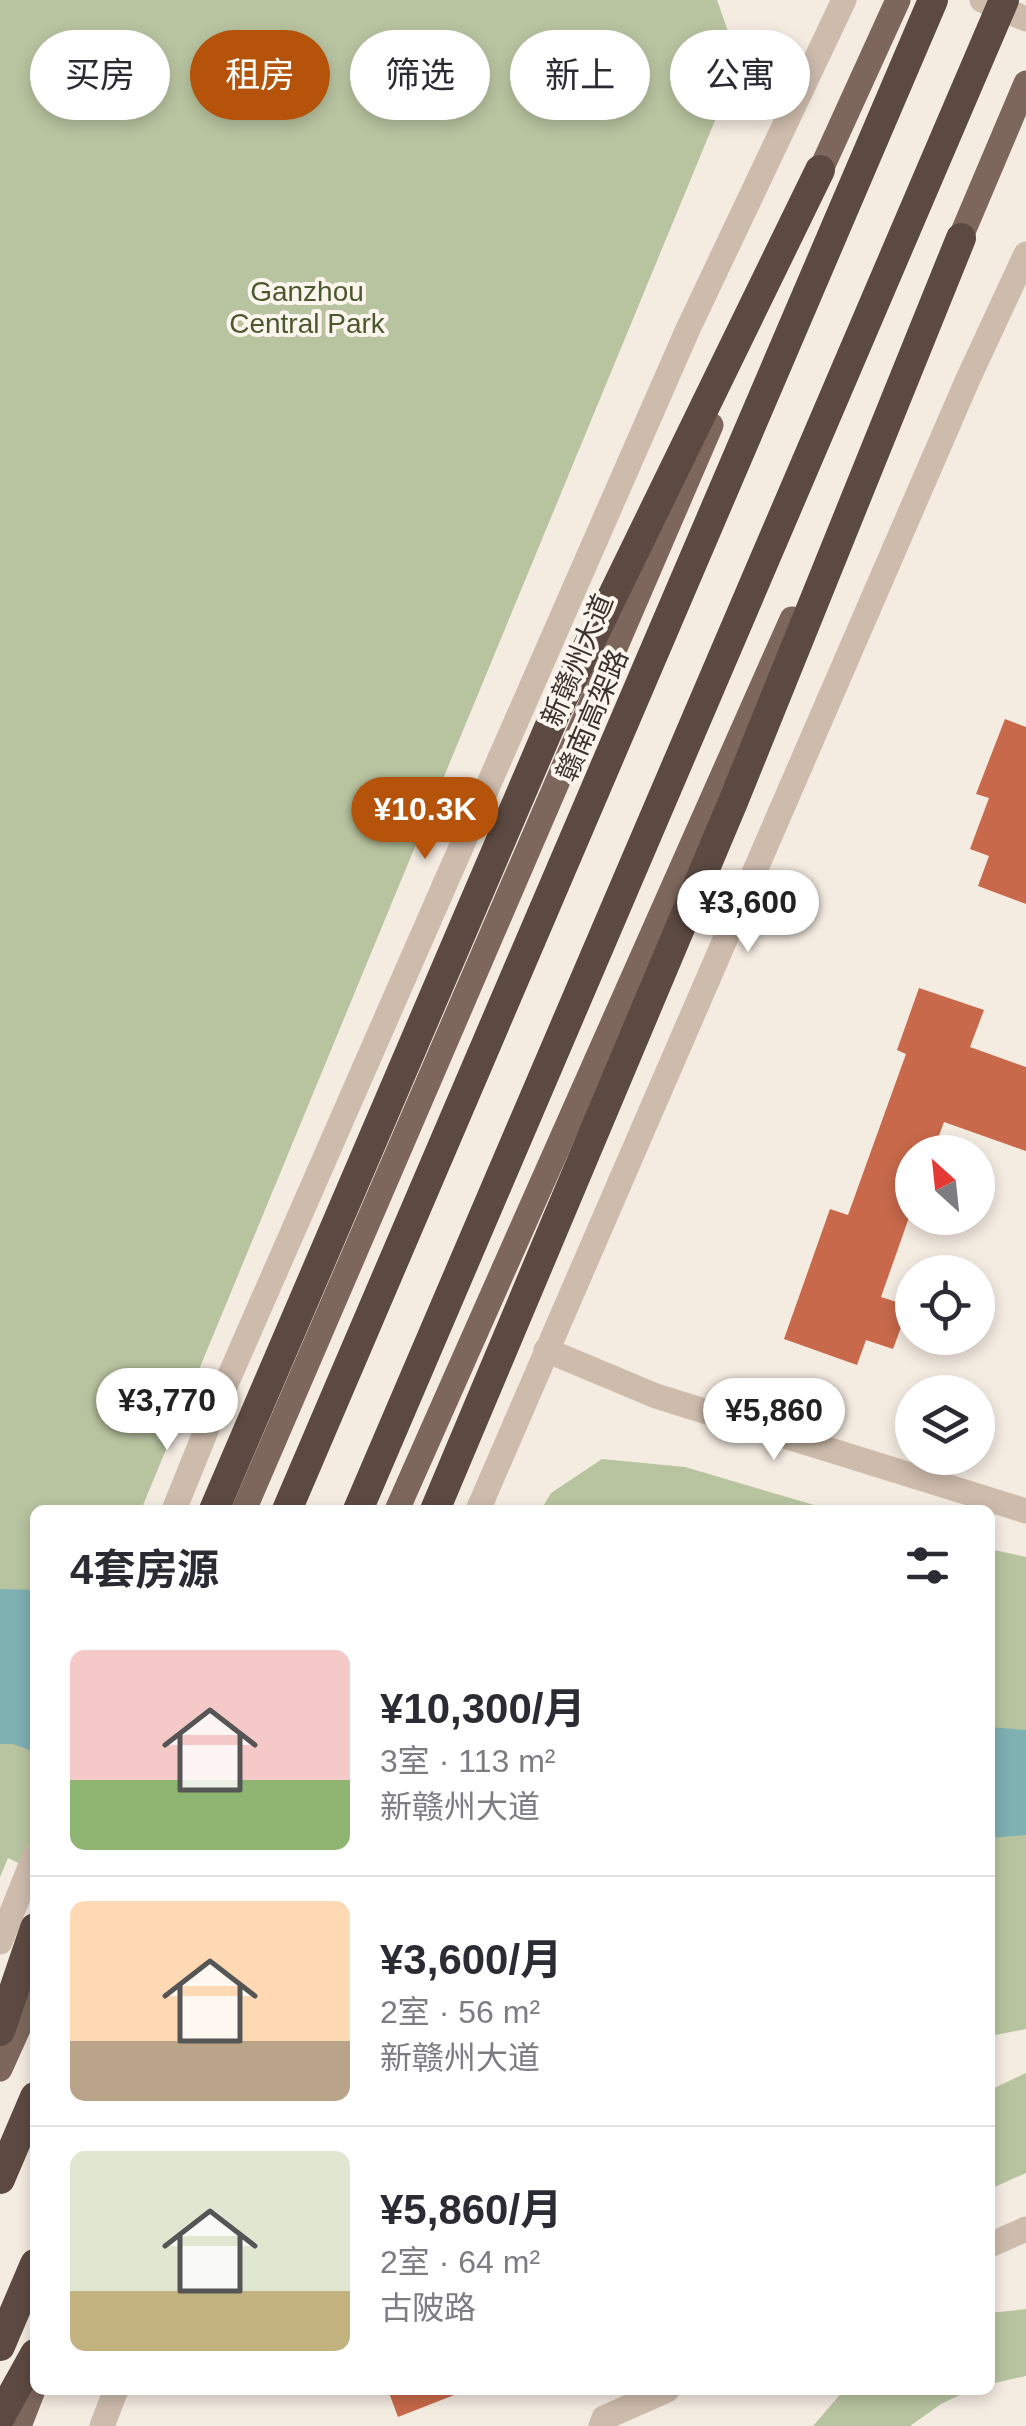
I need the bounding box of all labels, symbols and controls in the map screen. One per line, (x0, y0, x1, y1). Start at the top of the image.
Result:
chip: 买房 (30, 30, 170, 120)
chip: 租房 (190, 30, 330, 120)
chip: 筛选 (350, 30, 490, 120)
chip: 新上 (510, 30, 650, 120)
chip: 公寓 (670, 30, 810, 120)
park label: Ganzhou Central Park (229, 276, 386, 339)
street label: 新赣州大道 (536, 590, 619, 731)
street label: 赣南高架路 (551, 645, 634, 786)
pin: ¥10.3K (344, 777, 506, 862)
text: ¥10.3K (373, 791, 477, 827)
pin: ¥3,600 (667, 870, 829, 955)
text: ¥3,600 (699, 884, 797, 920)
north arrow (895, 1135, 995, 1235)
map controls (895, 1135, 995, 1475)
button: locate (895, 1255, 995, 1355)
pin: ¥3,770 (86, 1368, 248, 1453)
button: layers (895, 1375, 995, 1475)
pin: ¥5,860 (693, 1378, 855, 1463)
text: ¥3,770 (118, 1382, 216, 1418)
text: ¥5,860 (725, 1392, 823, 1428)
icon: filters (900, 1538, 955, 1593)
text: 4套房源 (70, 1546, 219, 1593)
text: ¥10,300/月 (380, 1685, 586, 1732)
icon: home (150, 1690, 270, 1810)
text: 3室 · 113 m² (380, 1743, 555, 1779)
text: 新赣州大道 (380, 1789, 540, 1825)
text: ¥3,600/月 (380, 1936, 562, 1983)
icon: home (150, 1941, 270, 2061)
text: 2室 · 56 m² (380, 1994, 540, 2030)
text: 新赣州大道 (380, 2040, 540, 2076)
text: ¥5,860/月 (380, 2186, 562, 2233)
icon: home (150, 2191, 270, 2311)
text: 2室 · 64 m² (380, 2244, 540, 2280)
text: 古陂路 (380, 2290, 476, 2326)

